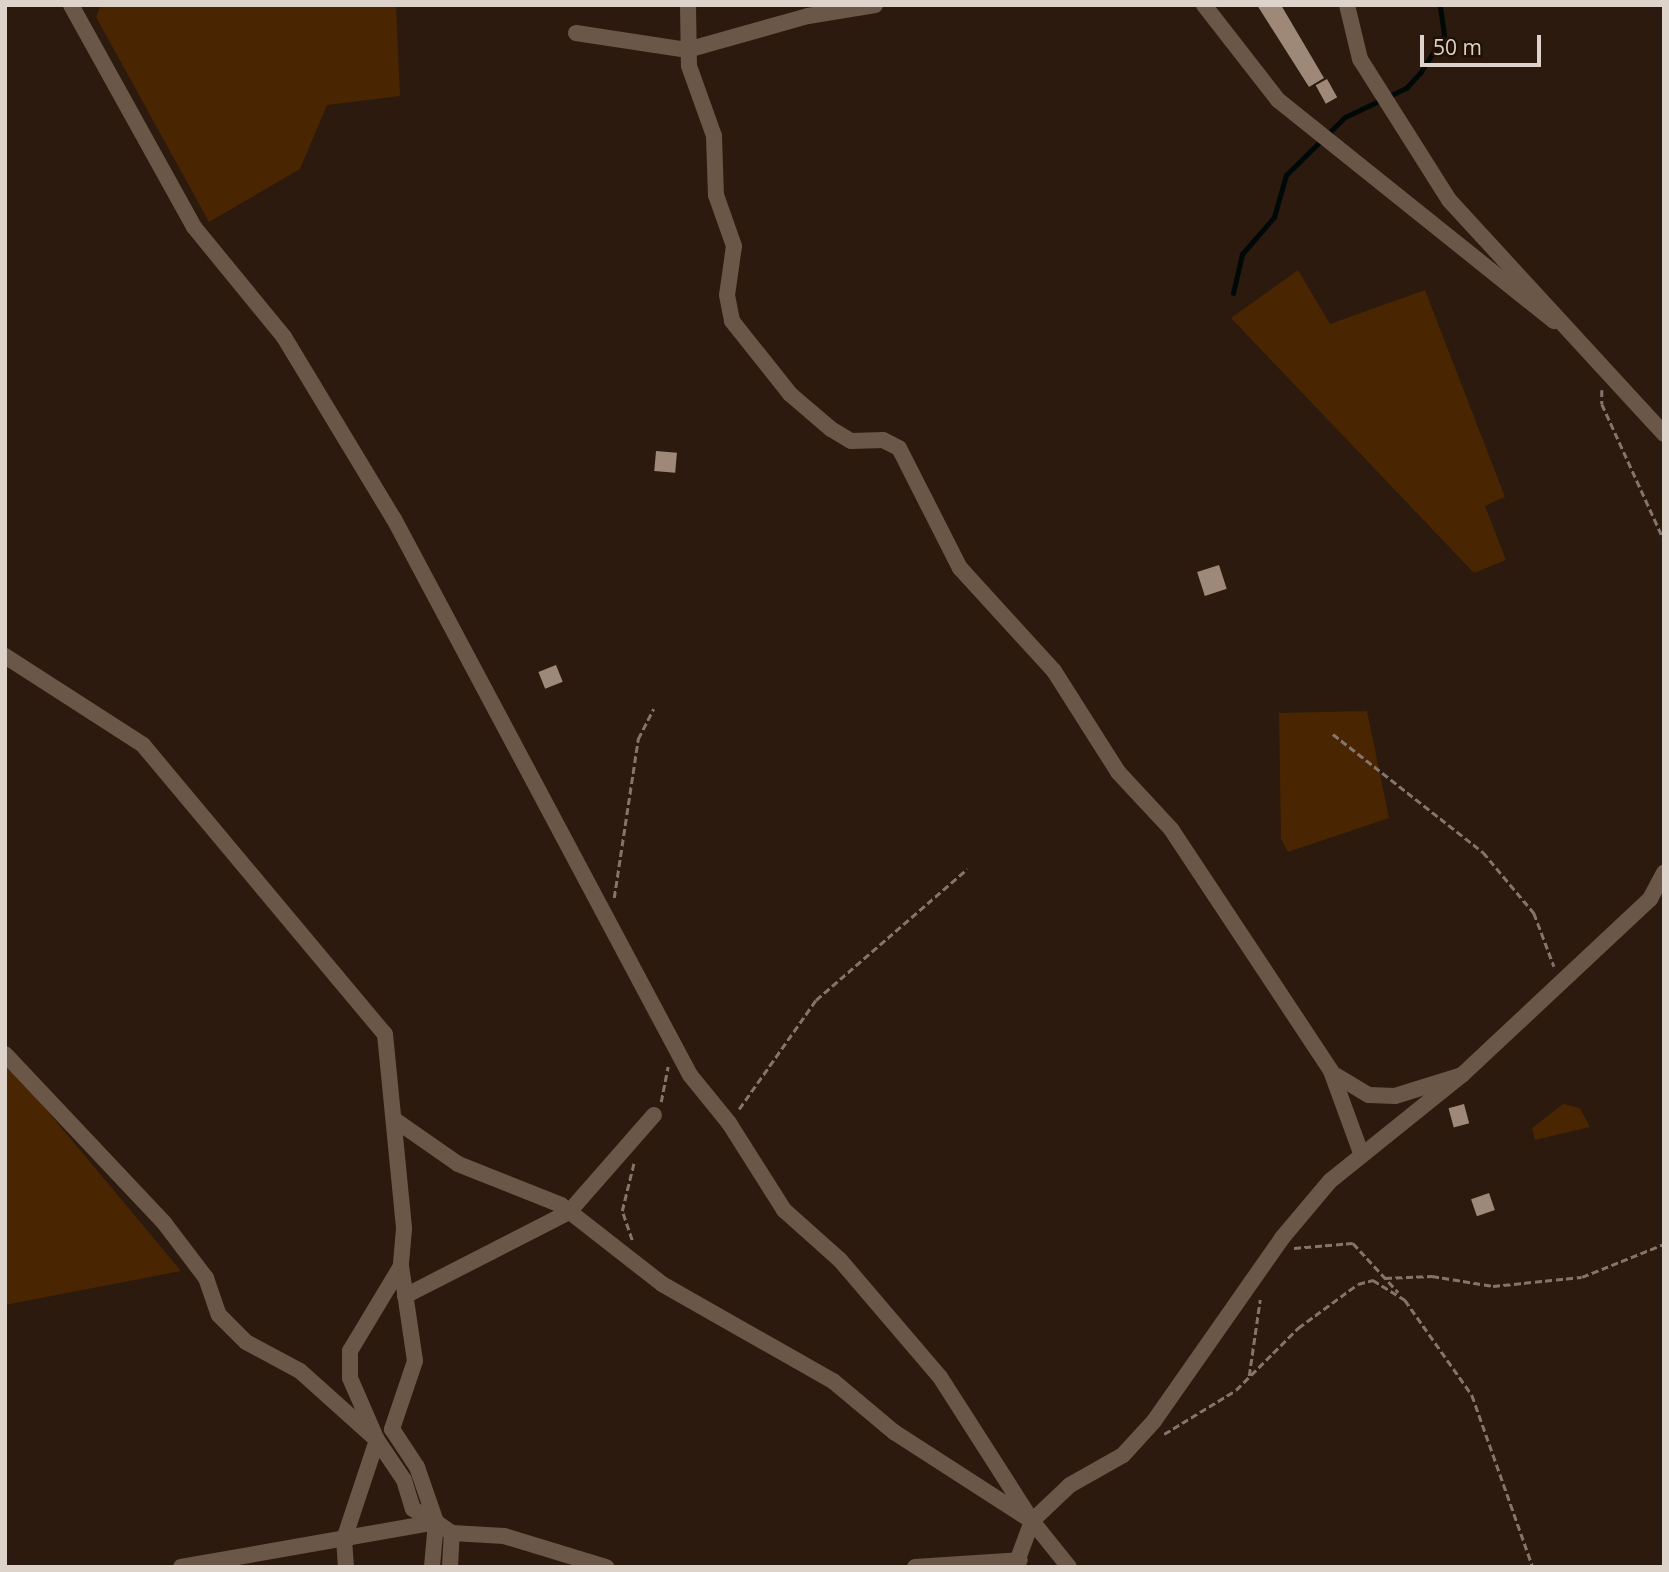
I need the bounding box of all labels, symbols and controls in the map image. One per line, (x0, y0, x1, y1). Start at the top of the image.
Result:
scale bar (1424, 21, 1545, 65)
text: 50 m (1433, 33, 1482, 61)

